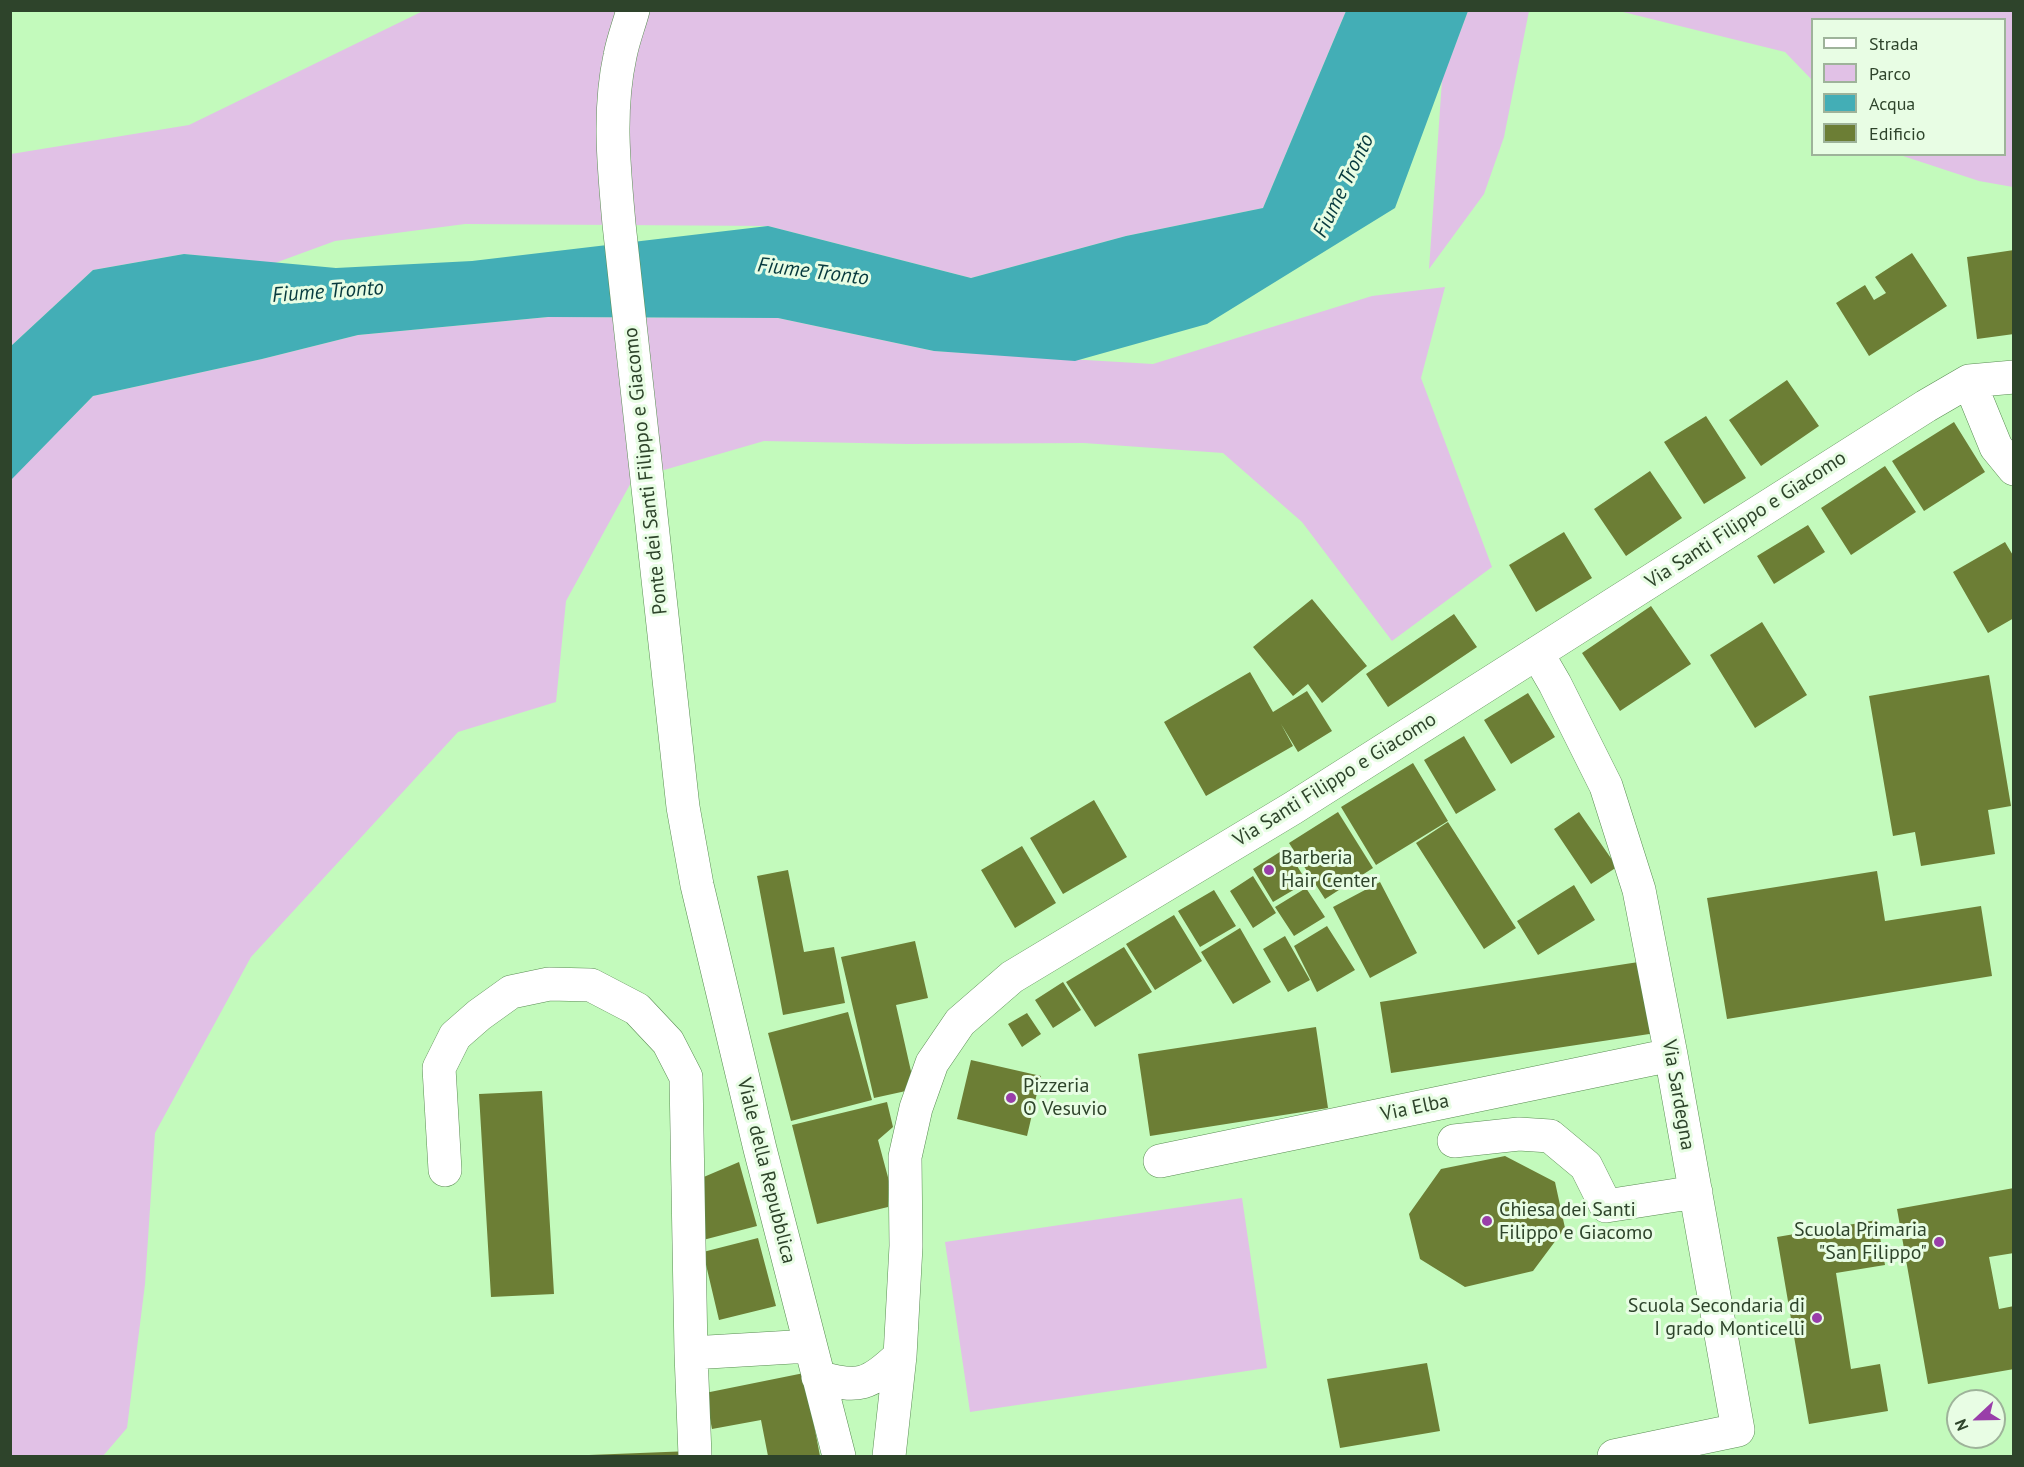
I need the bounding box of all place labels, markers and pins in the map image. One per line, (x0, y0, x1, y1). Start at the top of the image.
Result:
place label: Barberia Hair Center (1281, 846, 1377, 893)
marker: Barberia Hair Center (1262, 863, 1276, 877)
place label: Pizzeria O Vesuvio (1023, 1074, 1107, 1121)
marker: Pizzeria O Vesuvio (1004, 1091, 1018, 1105)
place label: Chiesa dei Santi Filippo e Giacomo (1499, 1198, 1653, 1245)
marker: Chiesa dei Santi Filippo e Giacomo (1480, 1214, 1494, 1228)
place label: Scuola Primaria "San Filippo" (1794, 1218, 1927, 1265)
marker: Scuola Primaria "San Filippo" (1932, 1235, 1946, 1249)
place label: Scuola Secondaria di I grado Monticelli (1628, 1294, 1805, 1341)
marker: Scuola Secondaria di I grado Monticelli (1810, 1311, 1824, 1325)

